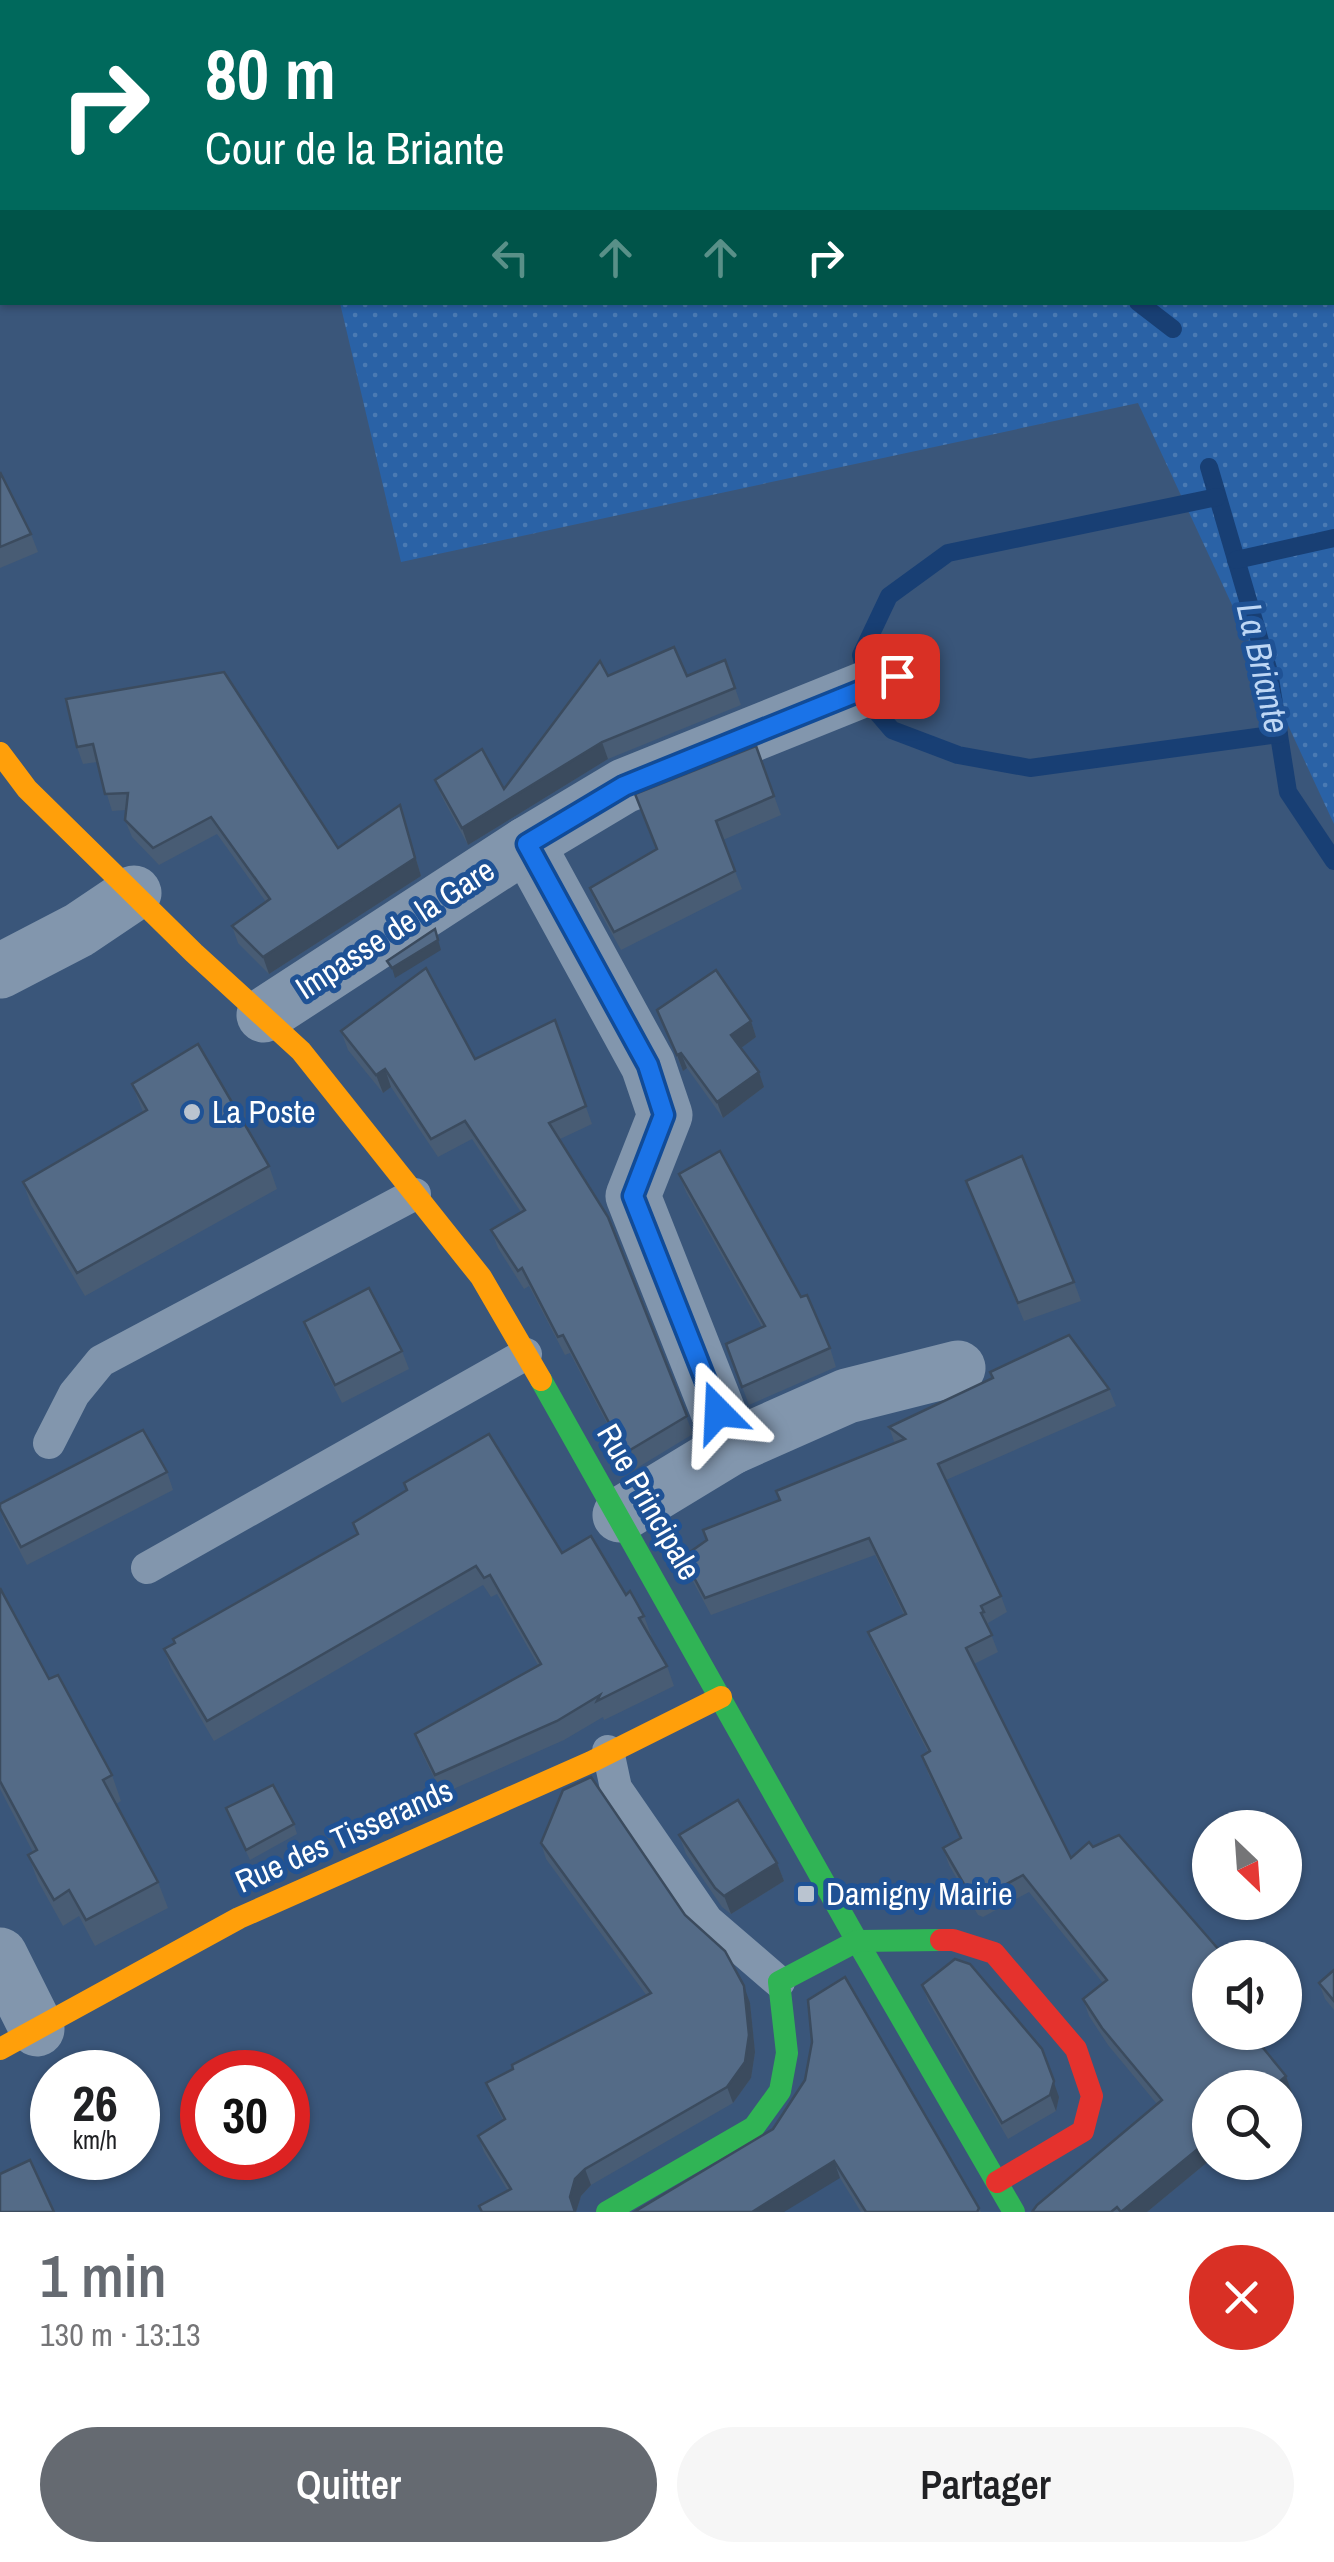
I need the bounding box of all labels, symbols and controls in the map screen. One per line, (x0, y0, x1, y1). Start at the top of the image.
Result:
text: 80 m (205, 27, 336, 121)
icon: right (40, 40, 170, 170)
text: Cour de la Briante (205, 117, 504, 178)
icon: left (483, 230, 538, 285)
icon: ahead (588, 230, 643, 285)
icon: ahead (693, 230, 748, 285)
icon: right (798, 230, 853, 285)
water label: La Briante (1226, 598, 1301, 738)
pin (855, 634, 940, 719)
icon: arrive (870, 649, 925, 704)
street label: Impasse de la Gare (287, 848, 502, 1009)
place label: La Poste (212, 1090, 316, 1133)
marker: La Poste (181, 1101, 203, 1123)
position arrow (666, 1360, 770, 1464)
street label: Rue Principale (587, 1416, 711, 1588)
street label: Rue des Tisserands (228, 1768, 459, 1903)
north arrow (1192, 1810, 1302, 1920)
map controls (1192, 1810, 1302, 2180)
place label: Damigny Mairie (826, 1872, 1013, 1915)
marker: Damigny Mairie (795, 1883, 817, 1905)
button: sound (1192, 1940, 1302, 2050)
speed limit sign: 30 (180, 2050, 310, 2180)
text: 26 (72, 2069, 118, 2137)
button: search (1192, 2070, 1302, 2180)
text: km/h (73, 2123, 117, 2157)
text: 1 min (40, 2235, 167, 2316)
button: close (1189, 2245, 1294, 2350)
text: 130 m · 13:13 (40, 2313, 200, 2356)
button: Quitter (40, 2427, 657, 2542)
button: Partager (677, 2427, 1294, 2542)

